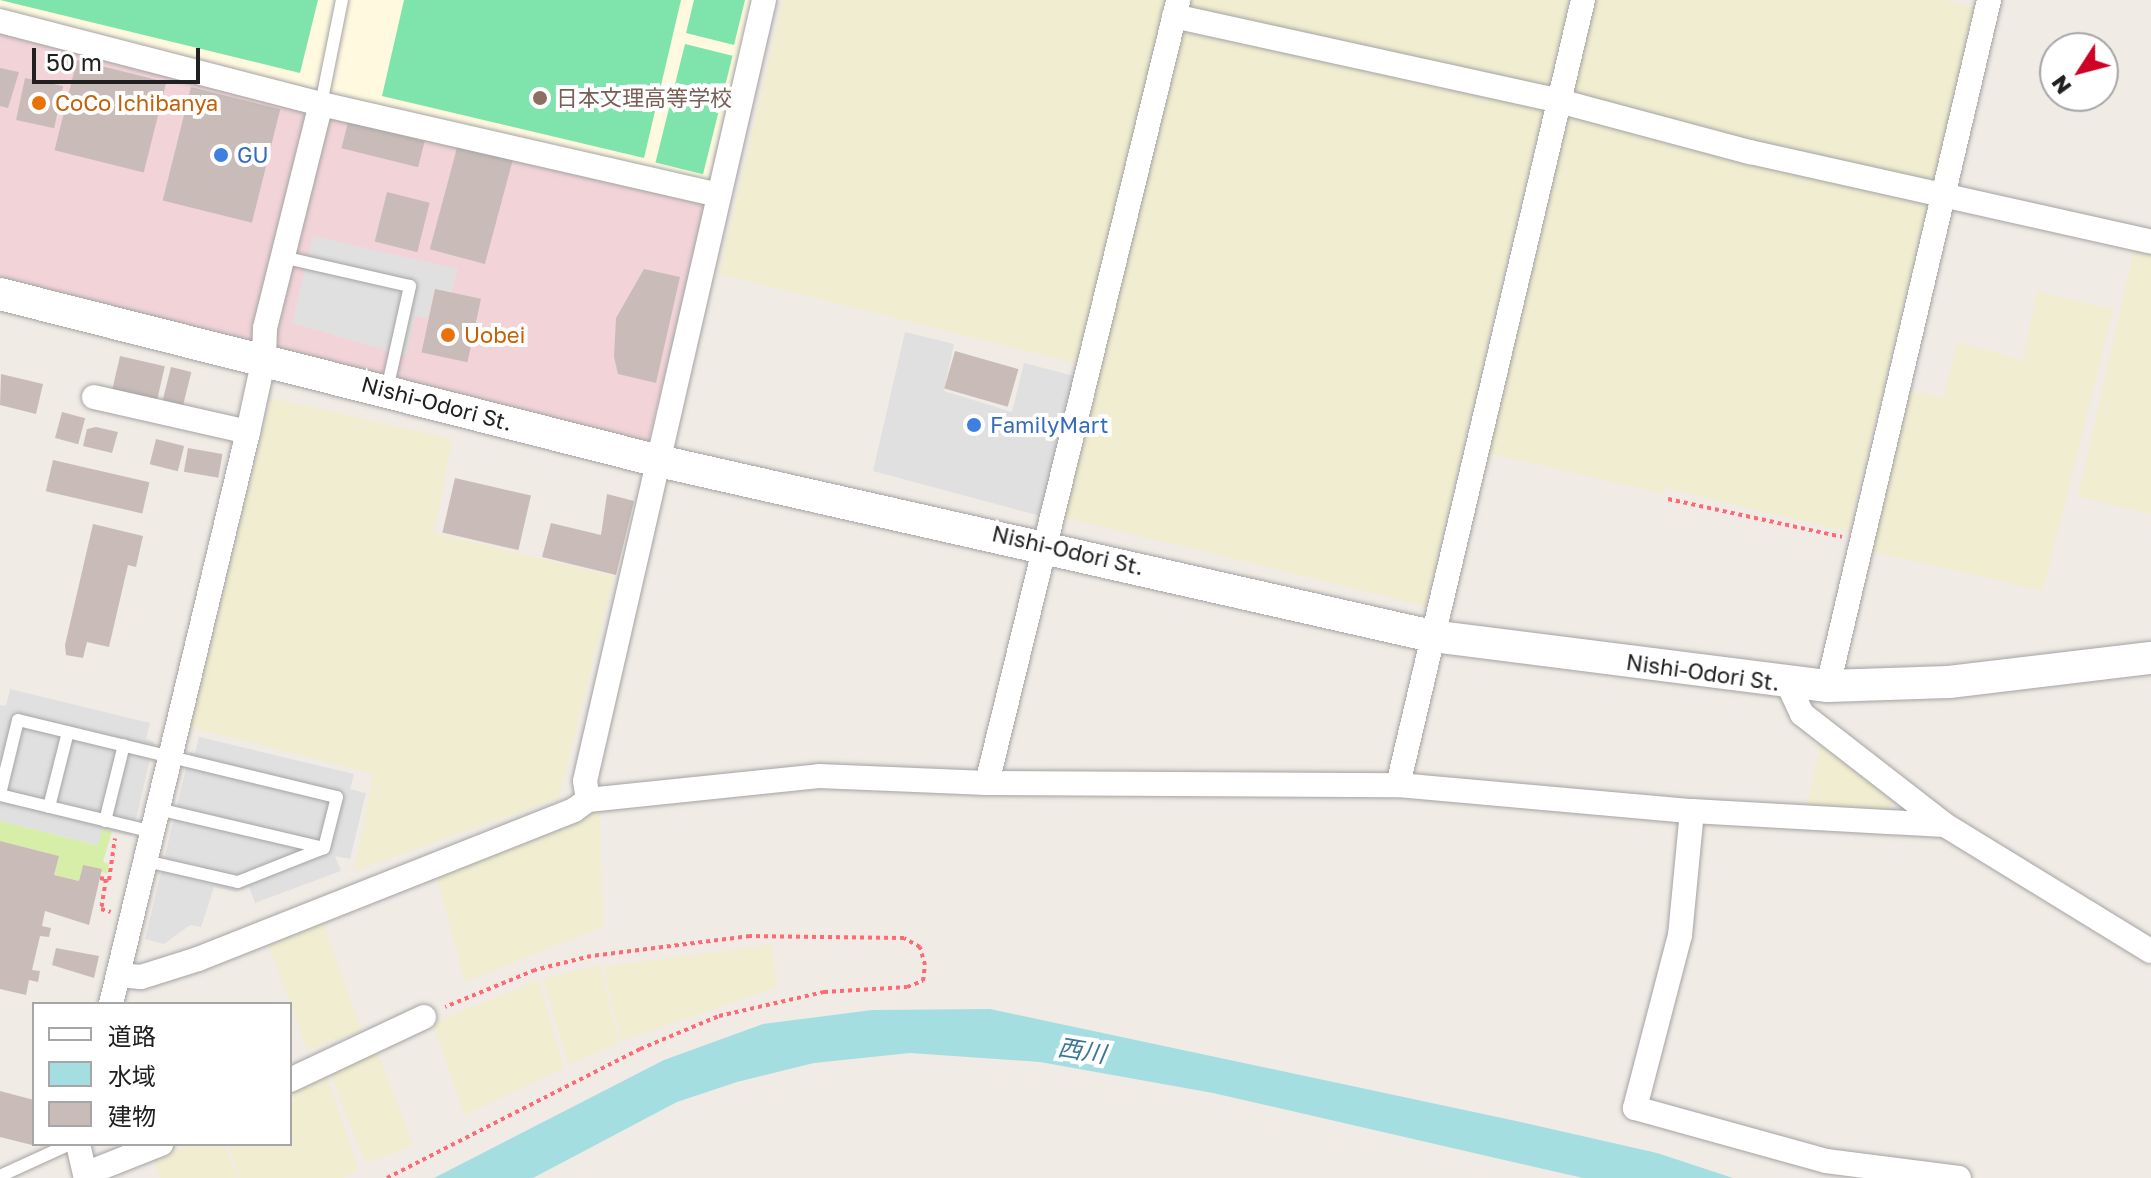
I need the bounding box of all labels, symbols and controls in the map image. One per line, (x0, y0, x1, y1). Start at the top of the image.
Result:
scale bar (36, 32, 204, 82)
north arrow (2039, 32, 2119, 112)
text: 50 m (46, 47, 102, 76)
text: N (2045, 71, 2077, 100)
place label: 日本文理高等学校 (556, 85, 732, 111)
marker: 日本文理高等学校 (531, 89, 549, 107)
place label: CoCo Ichibanya (55, 90, 218, 116)
marker: CoCo Ichibanya (30, 94, 48, 112)
place label: GU (237, 142, 269, 168)
marker: GU (212, 146, 230, 164)
place label: Uobei (464, 322, 525, 348)
marker: Uobei (439, 326, 457, 344)
street label: Nishi-Odori St. (359, 370, 515, 436)
place label: FamilyMart (990, 412, 1109, 438)
marker: FamilyMart (965, 416, 983, 434)
street label: Nishi-Odori St. (990, 520, 1146, 580)
street label: Nishi-Odori St. (1625, 648, 1781, 696)
legend (32, 1002, 292, 1146)
text: 道路 (108, 1021, 156, 1050)
water label: 西川 (1056, 1032, 1108, 1068)
text: 水域 (108, 1061, 156, 1090)
text: 建物 (108, 1101, 156, 1130)

